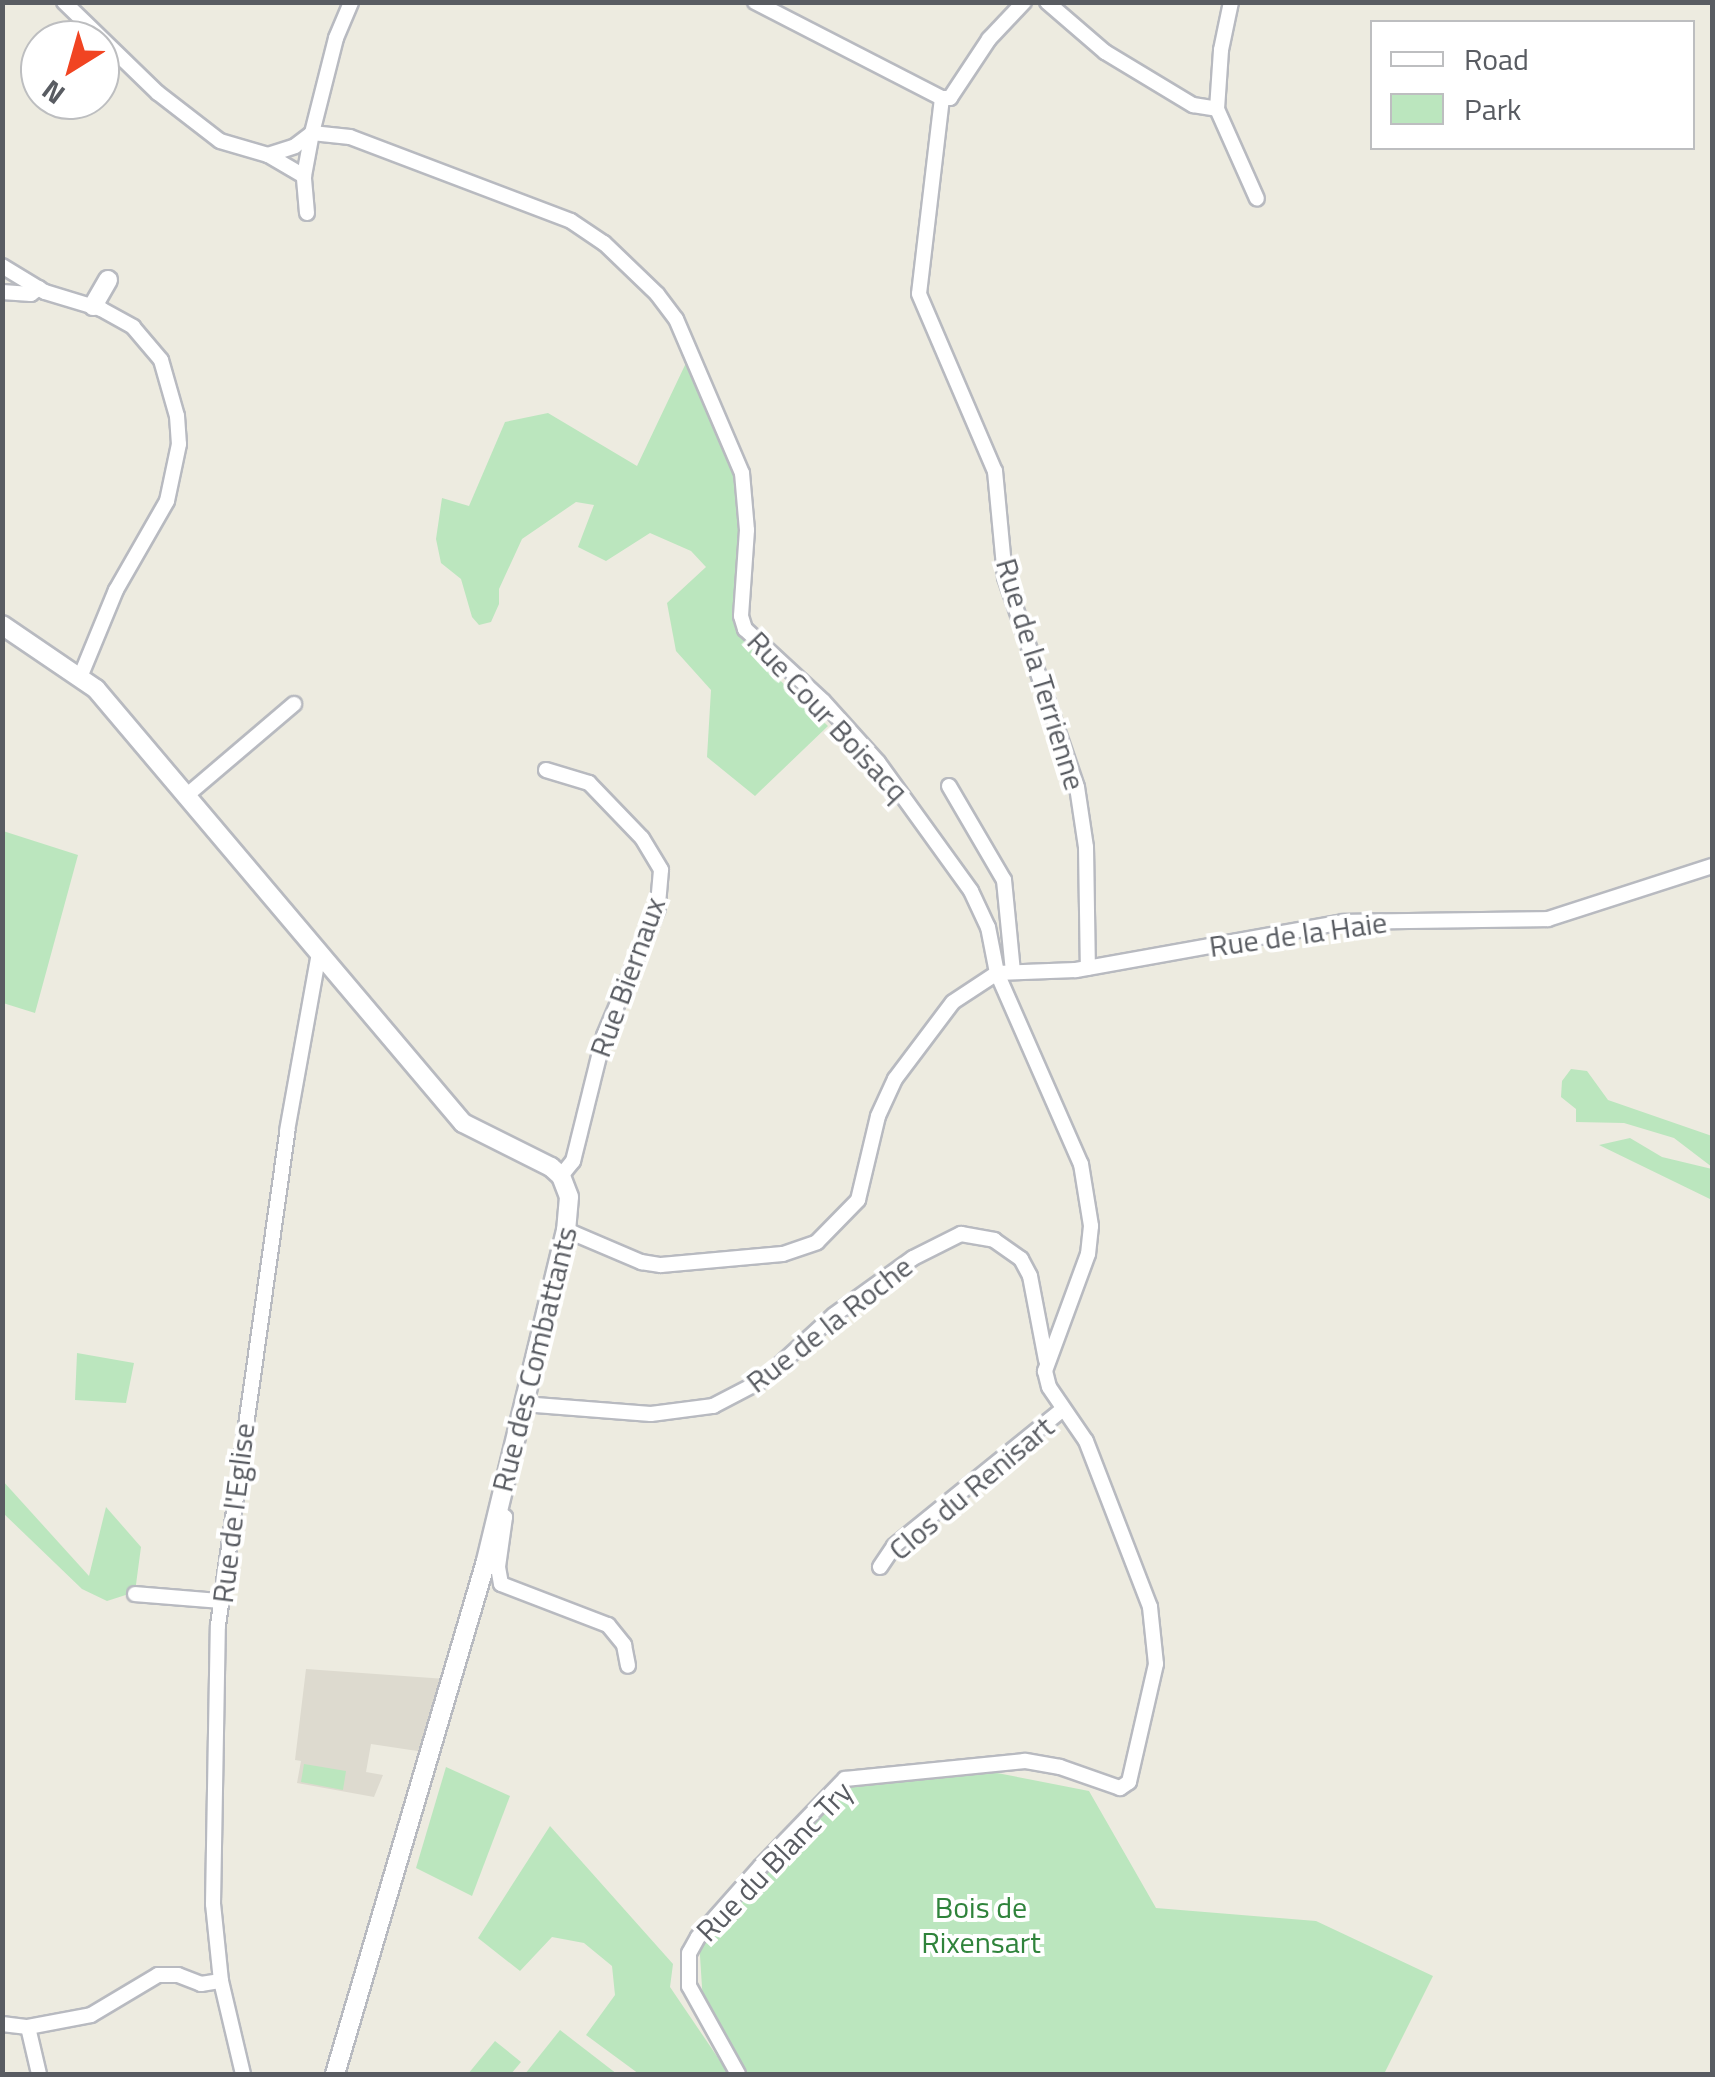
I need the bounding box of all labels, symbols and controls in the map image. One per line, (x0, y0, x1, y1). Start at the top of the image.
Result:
north arrow (20, 20, 120, 120)
legend (1370, 20, 1695, 150)
text: Road (1464, 36, 1529, 82)
text: N (32, 70, 74, 116)
text: Park (1464, 86, 1521, 132)
street label: Rue de la Terrienne (989, 554, 1093, 794)
street label: Rue Cour Boisacq (740, 623, 916, 809)
street label: Rue Biernaux (581, 892, 673, 1062)
street label: Rue de la Haie (1207, 904, 1389, 964)
street label: Rue des Combattants (484, 1223, 584, 1495)
street label: Rue de la Roche (739, 1248, 919, 1400)
street label: Clos du Renisart (881, 1409, 1061, 1567)
street label: Rue de l'Eglise (204, 1421, 262, 1605)
street label: Rue du Blanc Try (689, 1773, 859, 1949)
park label: Bois de Rixensart (921, 1889, 1041, 1960)

